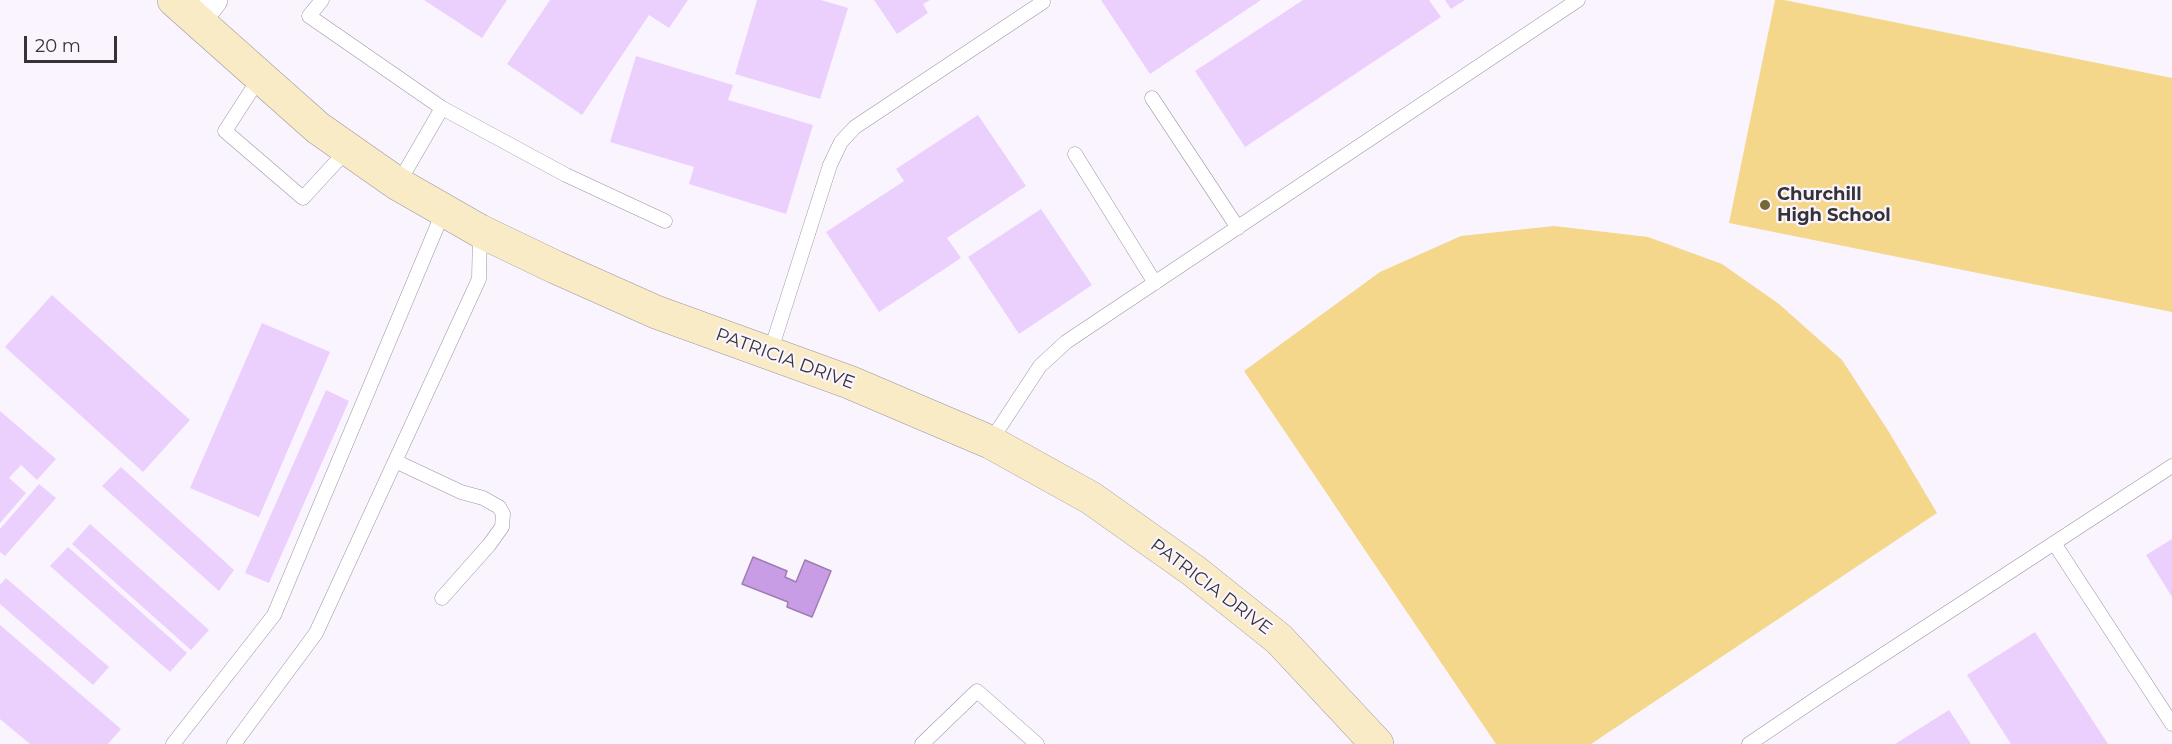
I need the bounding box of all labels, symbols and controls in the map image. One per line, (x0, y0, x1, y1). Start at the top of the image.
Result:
scale bar (27, 24, 120, 62)
text: 20 m (35, 35, 81, 57)
place label: Churchill High School (1777, 184, 1891, 226)
marker: Churchill High School (1758, 198, 1772, 212)
street label: PATRICIA DRIVE (713, 324, 857, 394)
street label: PATRICIA DRIVE (1146, 534, 1276, 640)

